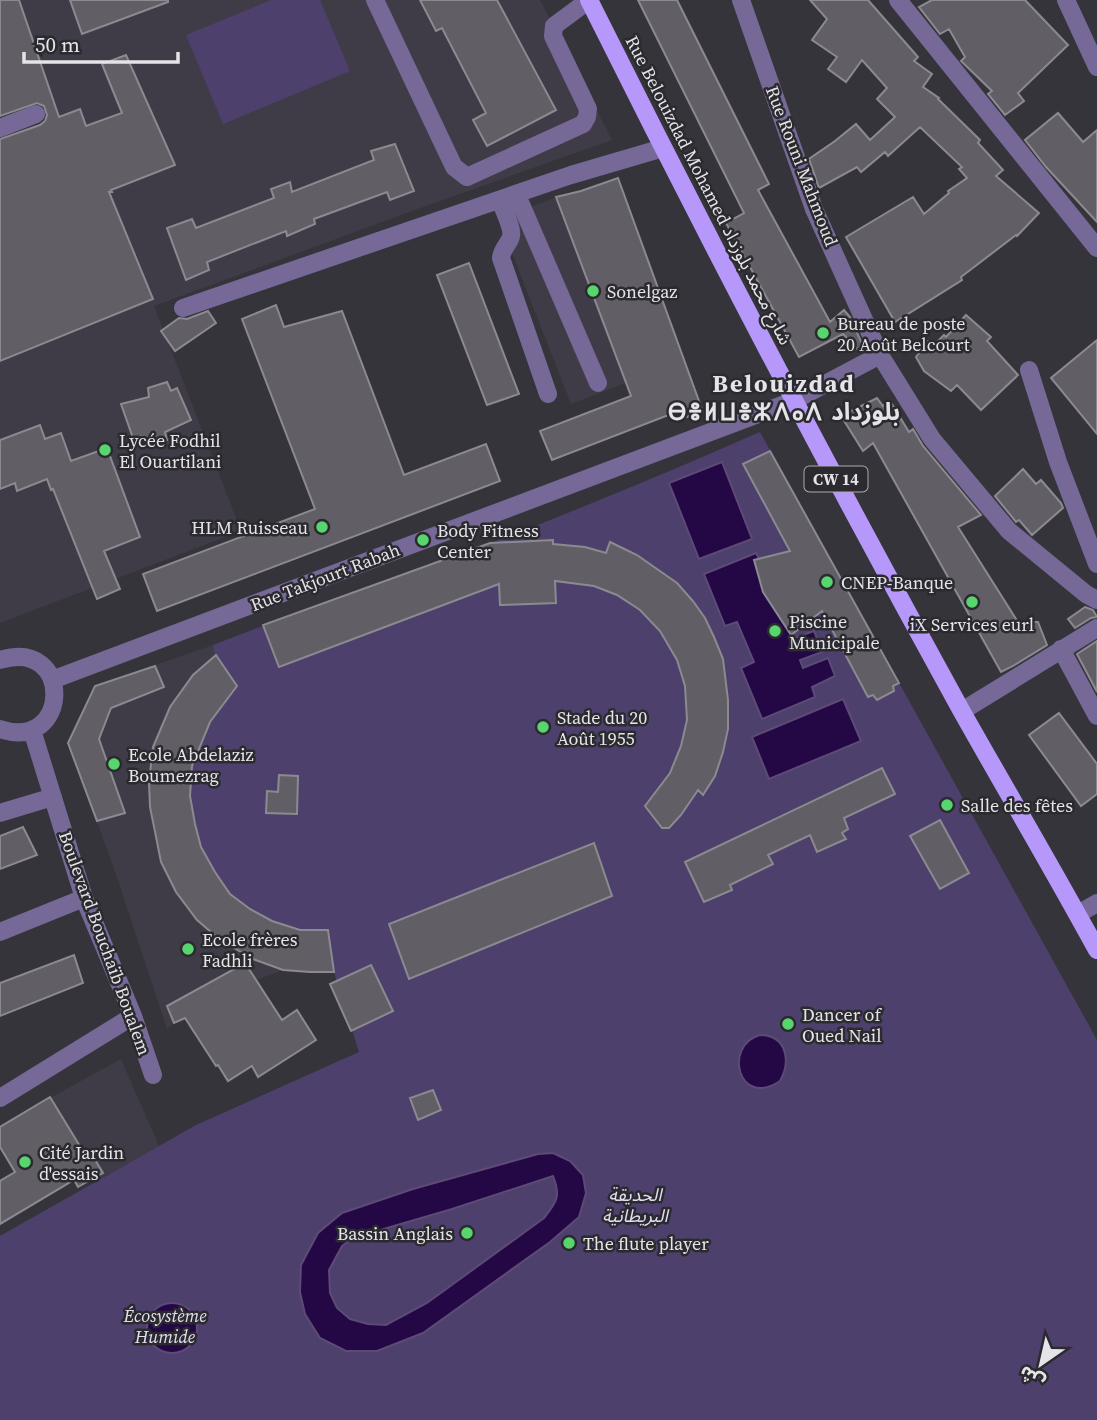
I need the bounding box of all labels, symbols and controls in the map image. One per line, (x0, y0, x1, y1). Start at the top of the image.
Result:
scale bar (24, 21, 178, 65)
text: 50 m (35, 30, 80, 59)
street label: Rue Belouizdad Mohamed شارع محمد بلوزداد (618, 31, 798, 350)
street label: Rue Rouni Mahmoud (760, 82, 844, 250)
place label: Sonelgaz (607, 279, 678, 304)
marker: Sonelgaz (585, 283, 601, 299)
place label: Bureau de poste 20 Août Belcourt (837, 311, 970, 357)
marker: Bureau de poste 20 Août Belcourt (815, 325, 831, 341)
district label: Belouizdad ⴱⴻⵍⵡⴻⵣⴷⴰⴷ بلوزداد (668, 367, 900, 428)
place label: Lycée Fodhil El Ouartilani (119, 428, 221, 474)
marker: Lycée Fodhil El Ouartilani (97, 442, 113, 458)
road number: CW 14 (804, 466, 868, 492)
place label: HLM Ruisseau (191, 515, 308, 540)
place label: Body Fitness Center (437, 518, 539, 564)
marker: HLM Ruisseau (314, 519, 330, 535)
marker: Body Fitness Center (415, 532, 431, 548)
street label: Rue Takjourt Rabah (247, 537, 404, 617)
place label: CNEP-Banque (841, 570, 953, 595)
marker: CNEP-Banque (819, 574, 835, 590)
marker: iX Services eurl (964, 594, 980, 610)
place label: Piscine Municipale (789, 609, 880, 655)
place label: iX Services eurl (910, 612, 1034, 637)
marker: Piscine Municipale (767, 623, 783, 639)
place label: Stade du 20 Août 1955 (557, 705, 647, 751)
marker: Stade du 20 Août 1955 (535, 719, 551, 735)
place label: Ecole Abdelaziz Boumezrag (128, 742, 254, 788)
marker: Ecole Abdelaziz Boumezrag (106, 756, 122, 772)
place label: Salle des fêtes (961, 793, 1073, 818)
marker: Salle des fêtes (939, 797, 955, 813)
street label: Boulevard Bouchaïb Boualem (53, 827, 157, 1059)
place label: Ecole frères Fadhli (202, 927, 298, 973)
marker: Ecole frères Fadhli (180, 941, 196, 957)
place label: Dancer of Oued Nail (802, 1002, 882, 1048)
marker: Dancer of Oued Nail (780, 1016, 796, 1032)
place label: Cité Jardin d'essais (39, 1140, 124, 1186)
marker: Cité Jardin d'essais (17, 1154, 33, 1170)
park label: الحديقة البريطانية (602, 1182, 669, 1228)
place label: Bassin Anglais (337, 1221, 453, 1246)
marker: Bassin Anglais (459, 1225, 475, 1241)
place label: The flute player (583, 1231, 709, 1256)
marker: The flute player (561, 1235, 577, 1251)
park label: Écosystème Humide (122, 1303, 207, 1349)
north arrow (1006, 1329, 1076, 1399)
text: ش (1013, 1360, 1050, 1396)

